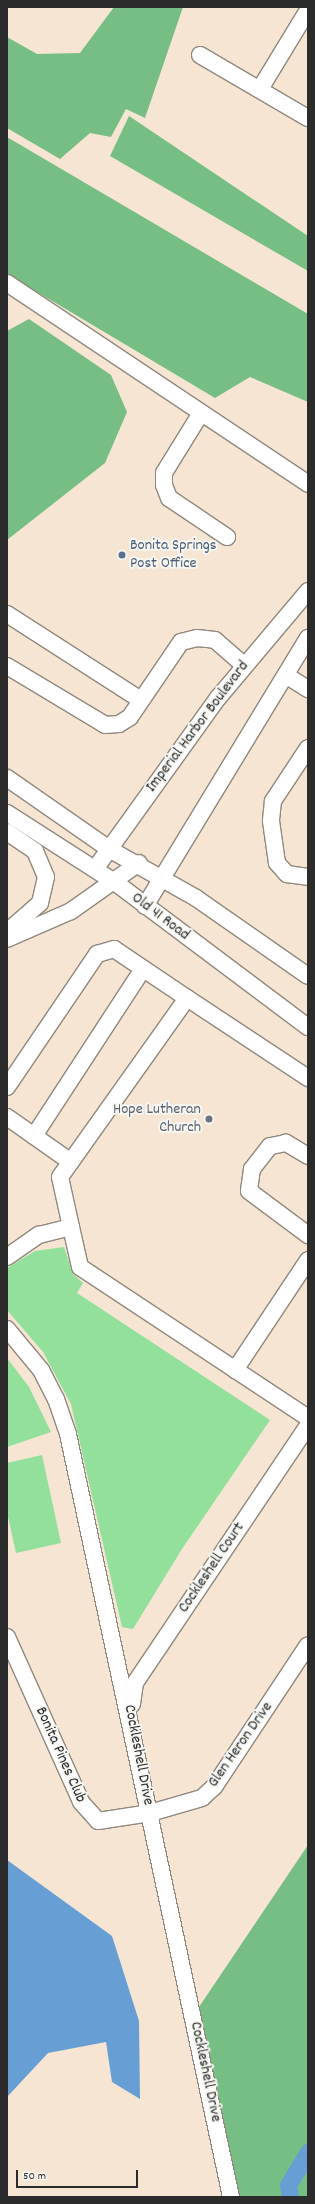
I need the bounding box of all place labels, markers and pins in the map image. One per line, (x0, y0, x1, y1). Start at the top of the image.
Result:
place label: Bonita Springs Post Office (130, 536, 217, 574)
marker: Bonita Springs Post Office (117, 550, 127, 560)
place label: Hope Lutheran Church (113, 1100, 201, 1138)
marker: Hope Lutheran Church (204, 1114, 214, 1124)

